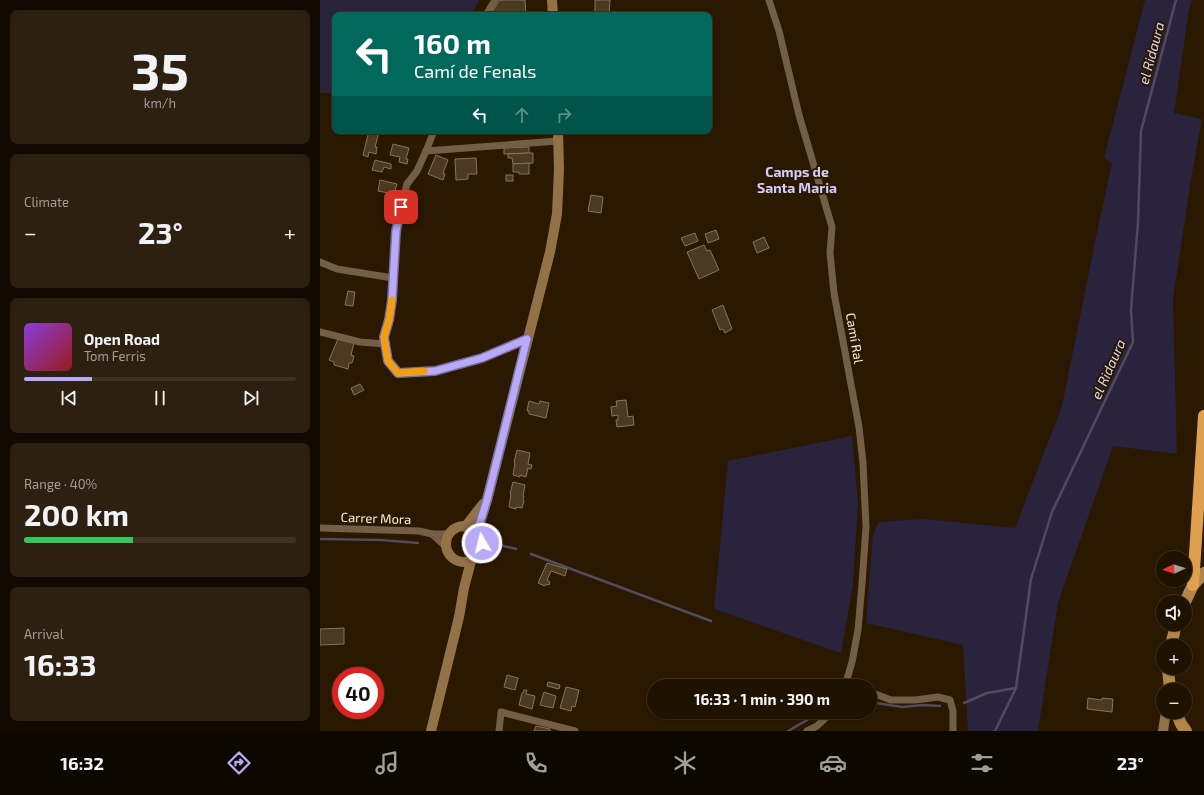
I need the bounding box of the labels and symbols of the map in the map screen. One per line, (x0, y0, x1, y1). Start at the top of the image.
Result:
water label: el Ridaura (1135, 20, 1167, 86)
district label: Camps de Santa Maria (757, 163, 837, 196)
pin (384, 190, 418, 224)
street label: Camí Ral (843, 311, 867, 365)
water label: el Ridaura (1087, 336, 1129, 402)
street label: Carrer Mora (340, 509, 412, 527)
position arrow (461, 522, 503, 564)
north arrow (1156, 551, 1192, 587)
speed limit sign: 40 (332, 667, 384, 719)

